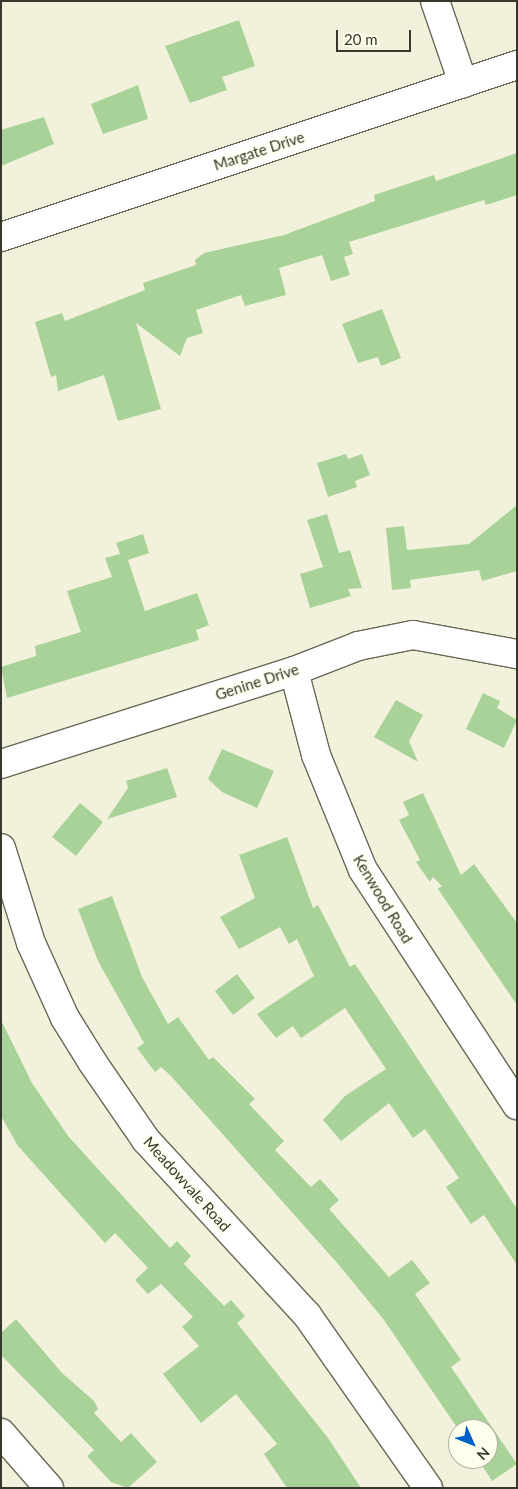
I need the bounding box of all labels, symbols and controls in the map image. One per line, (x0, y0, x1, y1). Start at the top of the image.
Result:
scale bar (338, 20, 413, 52)
text: 20 m (344, 30, 378, 48)
street label: Margate Drive (211, 128, 307, 174)
street label: Genine Drive (213, 660, 301, 704)
street label: Kenwood Road (350, 852, 416, 946)
street label: Meadowvale Road (140, 1133, 234, 1235)
north arrow (448, 1419, 498, 1469)
text: N (474, 1444, 493, 1464)

